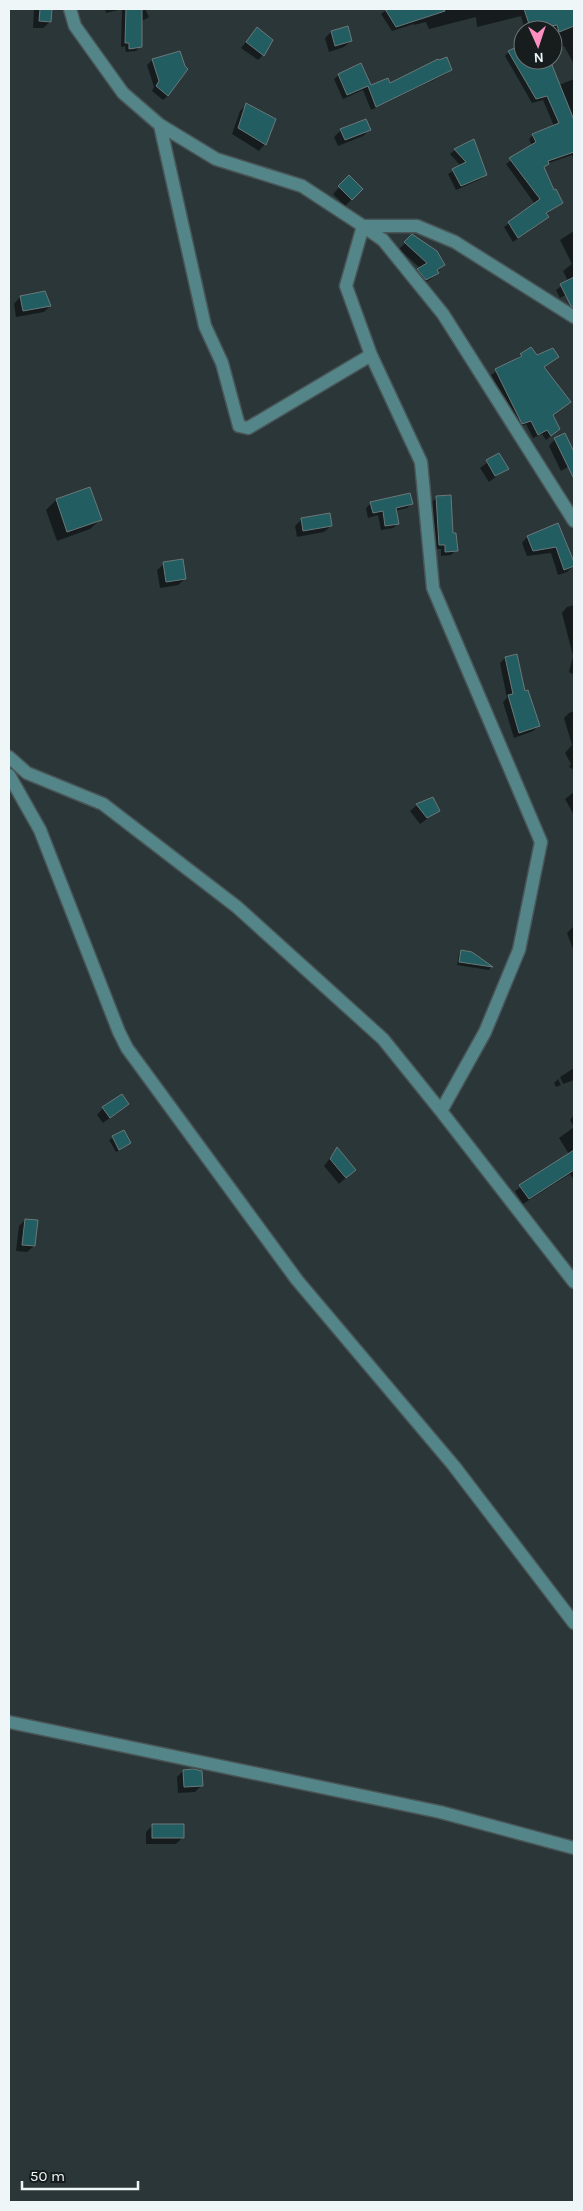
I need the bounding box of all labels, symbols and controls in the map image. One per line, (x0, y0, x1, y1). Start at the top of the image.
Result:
north arrow (513, 20, 563, 70)
text: N (533, 49, 544, 66)
scale bar (22, 2158, 139, 2190)
text: 50 m (30, 2167, 65, 2185)

